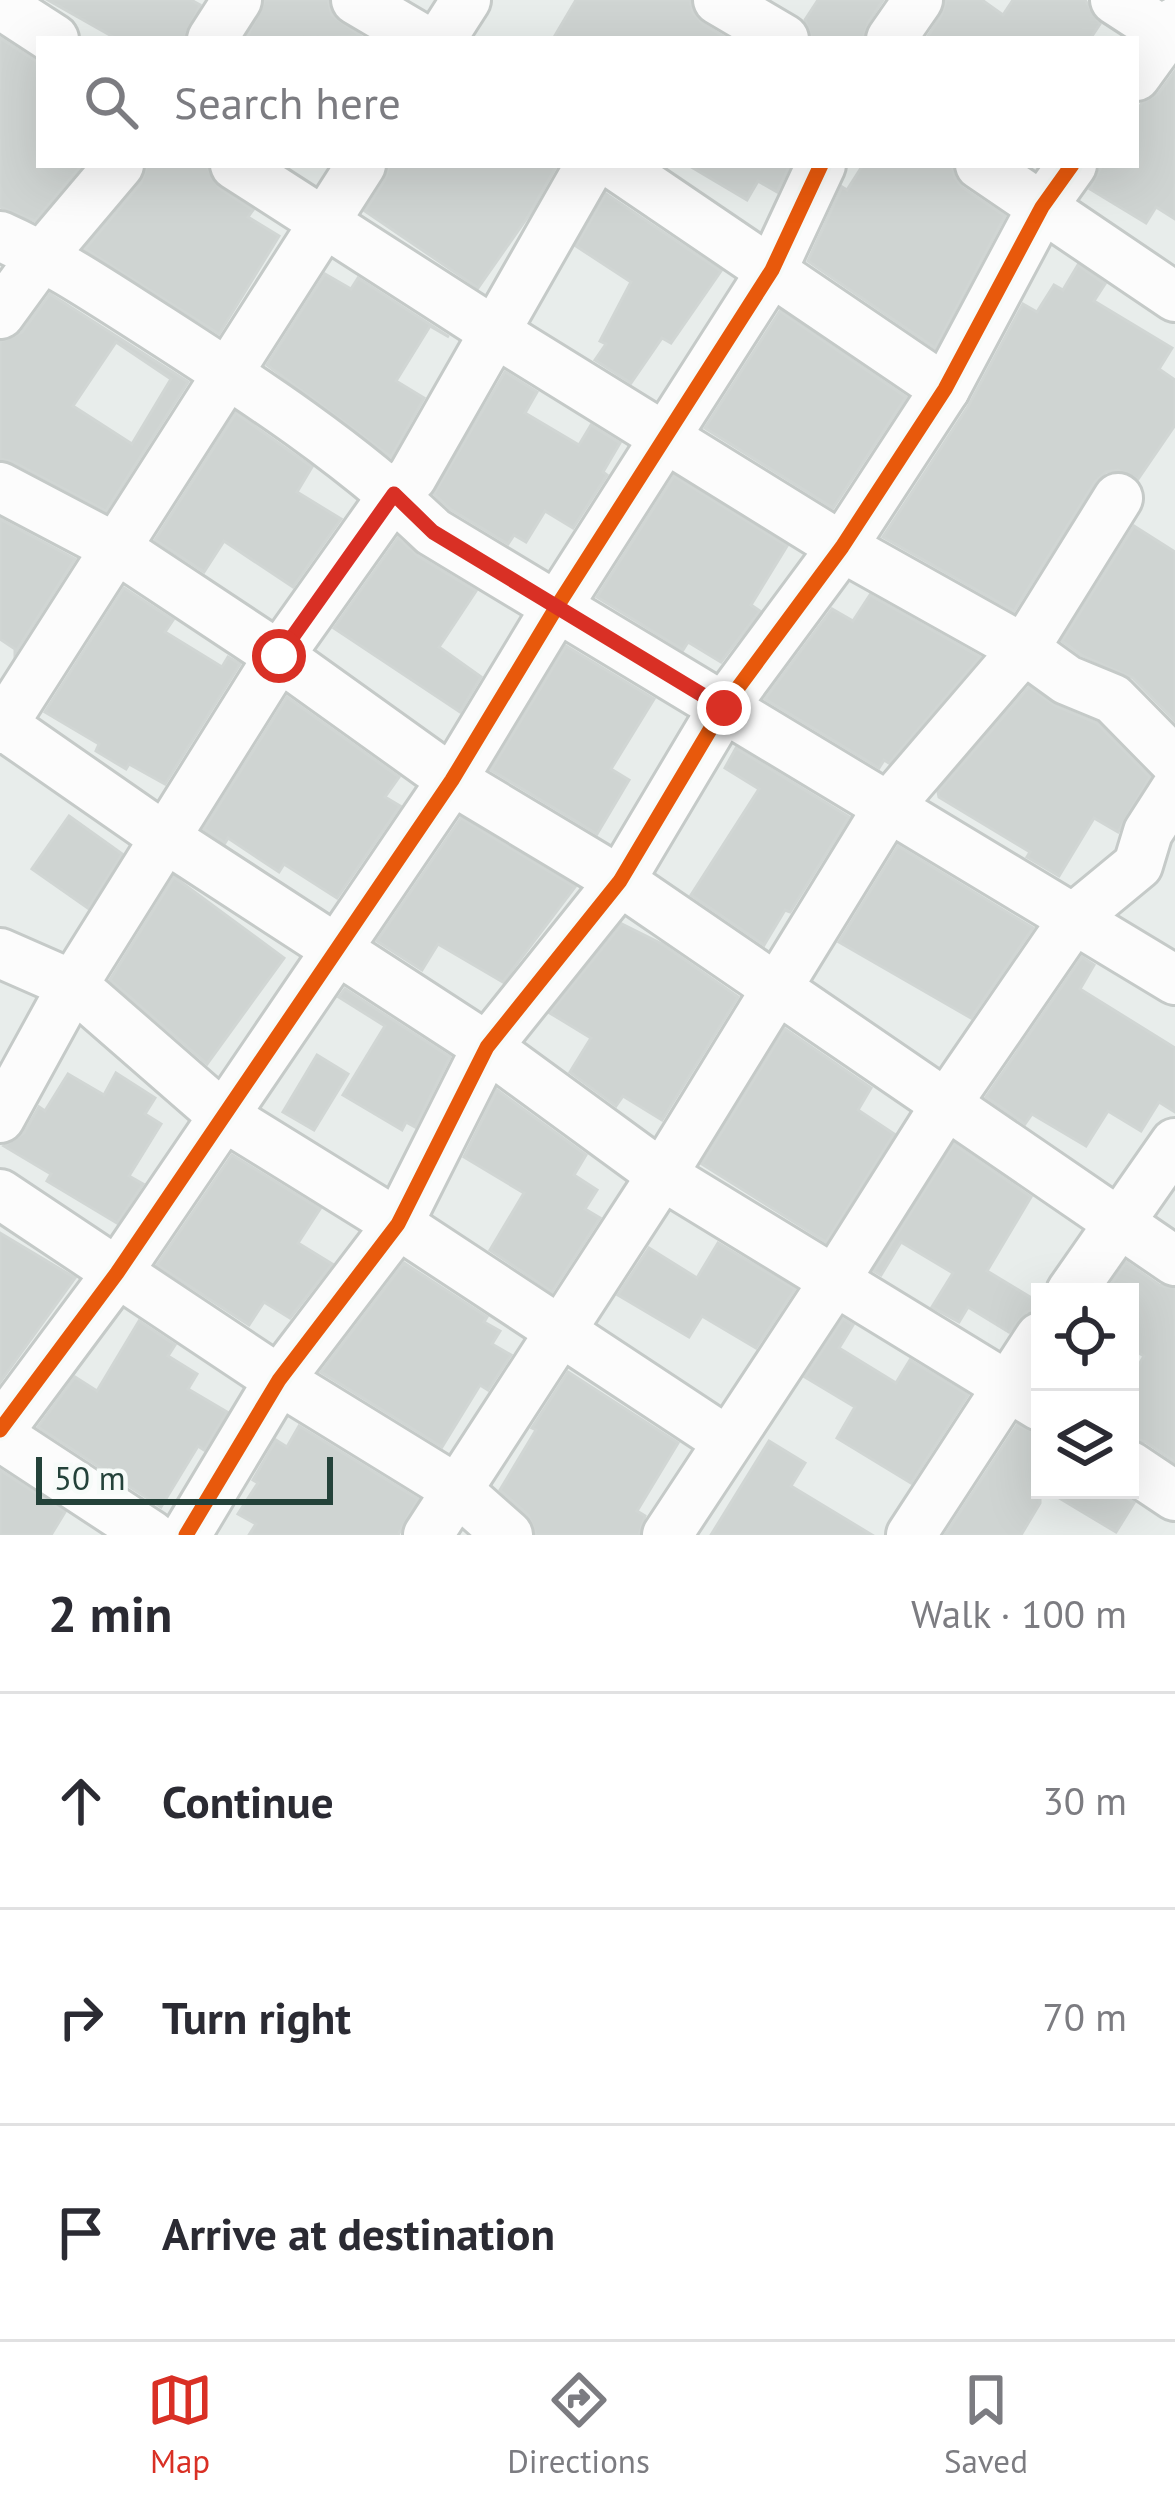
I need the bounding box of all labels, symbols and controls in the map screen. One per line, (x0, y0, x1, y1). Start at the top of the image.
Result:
search box (36, 36, 1139, 168)
icon: search (78, 69, 144, 135)
text: Search here (174, 73, 401, 131)
route start (252, 629, 306, 683)
route end (697, 681, 751, 735)
map controls (1031, 1283, 1139, 1499)
button: locate (1031, 1283, 1139, 1391)
button: layers (1031, 1391, 1139, 1499)
scale bar (36, 1451, 333, 1504)
text: 50 m (54, 1456, 126, 1499)
text: 2 min (48, 1580, 172, 1646)
text: Walk · 100 m (911, 1588, 1127, 1639)
icon: ahead (48, 1768, 114, 1834)
text: Continue (162, 1772, 334, 1830)
text: 30 m (1042, 1775, 1127, 1826)
icon: right (48, 1984, 114, 2050)
text: Turn right (162, 1988, 351, 2046)
text: 70 m (1042, 1991, 1127, 2042)
icon: arrive (48, 2200, 114, 2266)
text: Arrive at destination (162, 2204, 555, 2262)
tab: Map (147, 2367, 213, 2482)
tab: Directions (507, 2367, 650, 2482)
tab: Saved (944, 2367, 1028, 2482)

